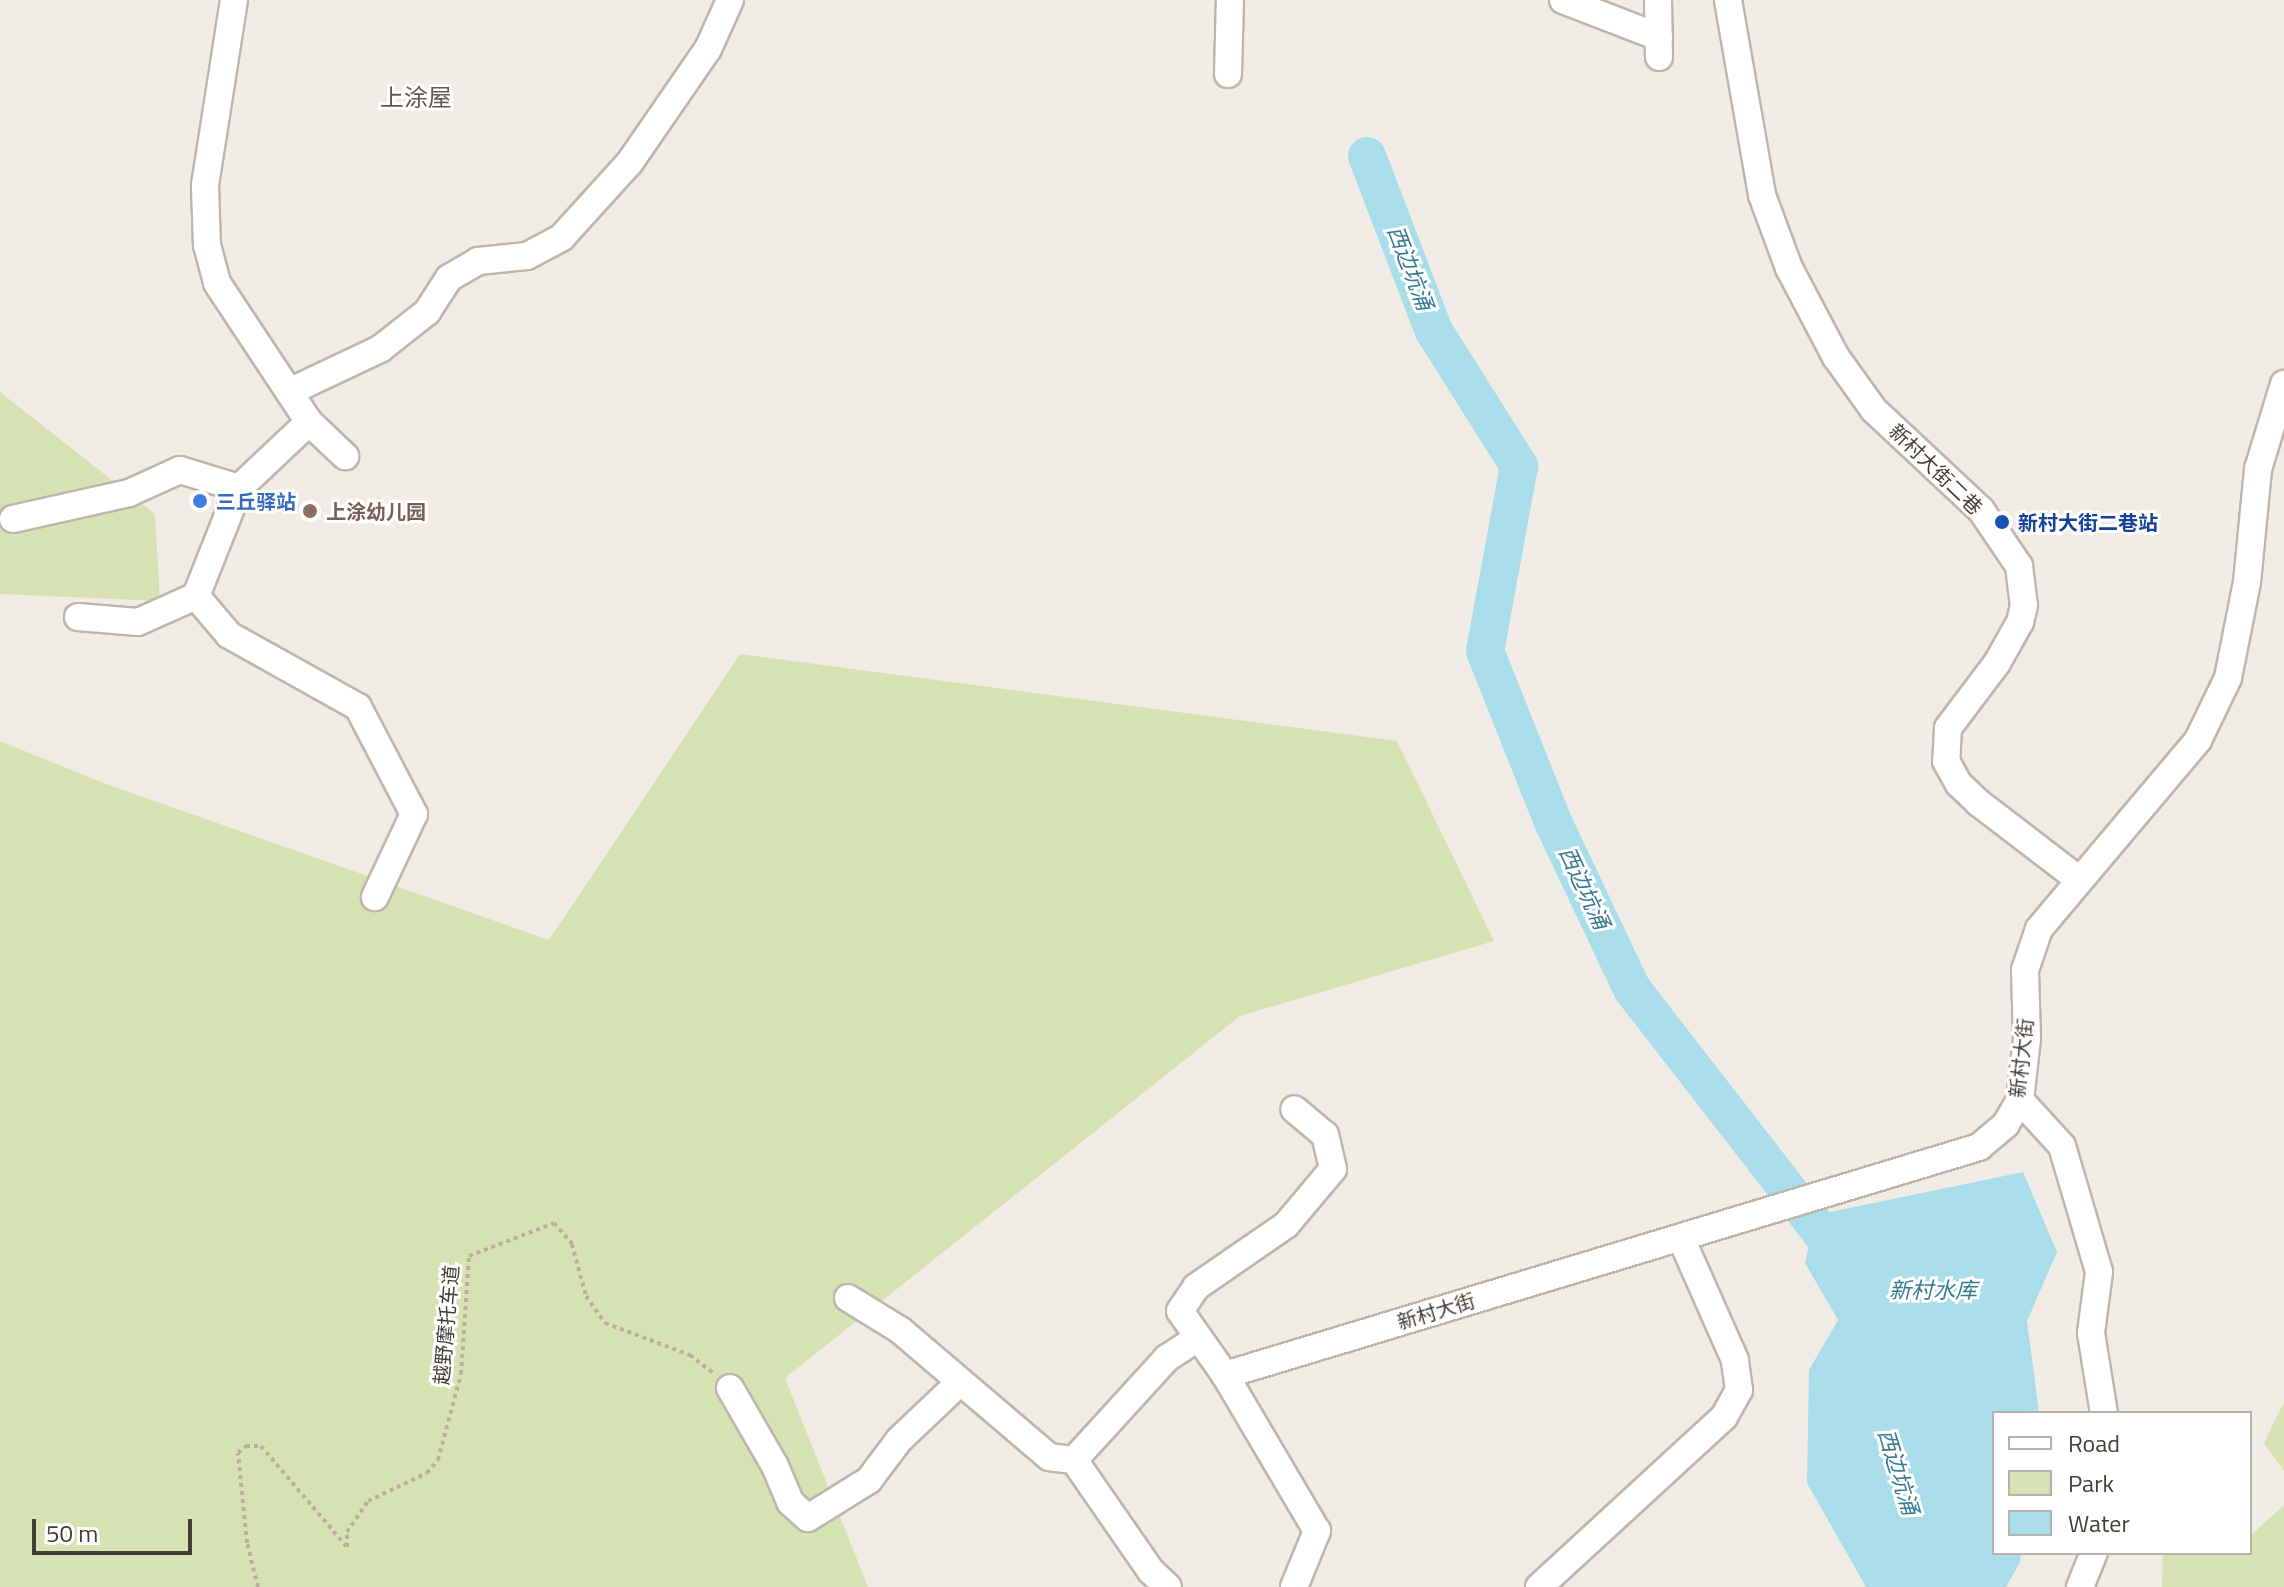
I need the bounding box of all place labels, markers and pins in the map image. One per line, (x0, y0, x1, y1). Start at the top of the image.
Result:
place label: 三丘驿站 (216, 489, 296, 513)
marker: 三丘驿站 (191, 492, 209, 510)
place label: 上涂幼儿园 (326, 499, 426, 523)
marker: 上涂幼儿园 (301, 502, 319, 520)
place label: 新村大街二巷站 (2018, 510, 2158, 534)
marker: 新村大街二巷站 (1993, 513, 2011, 531)

